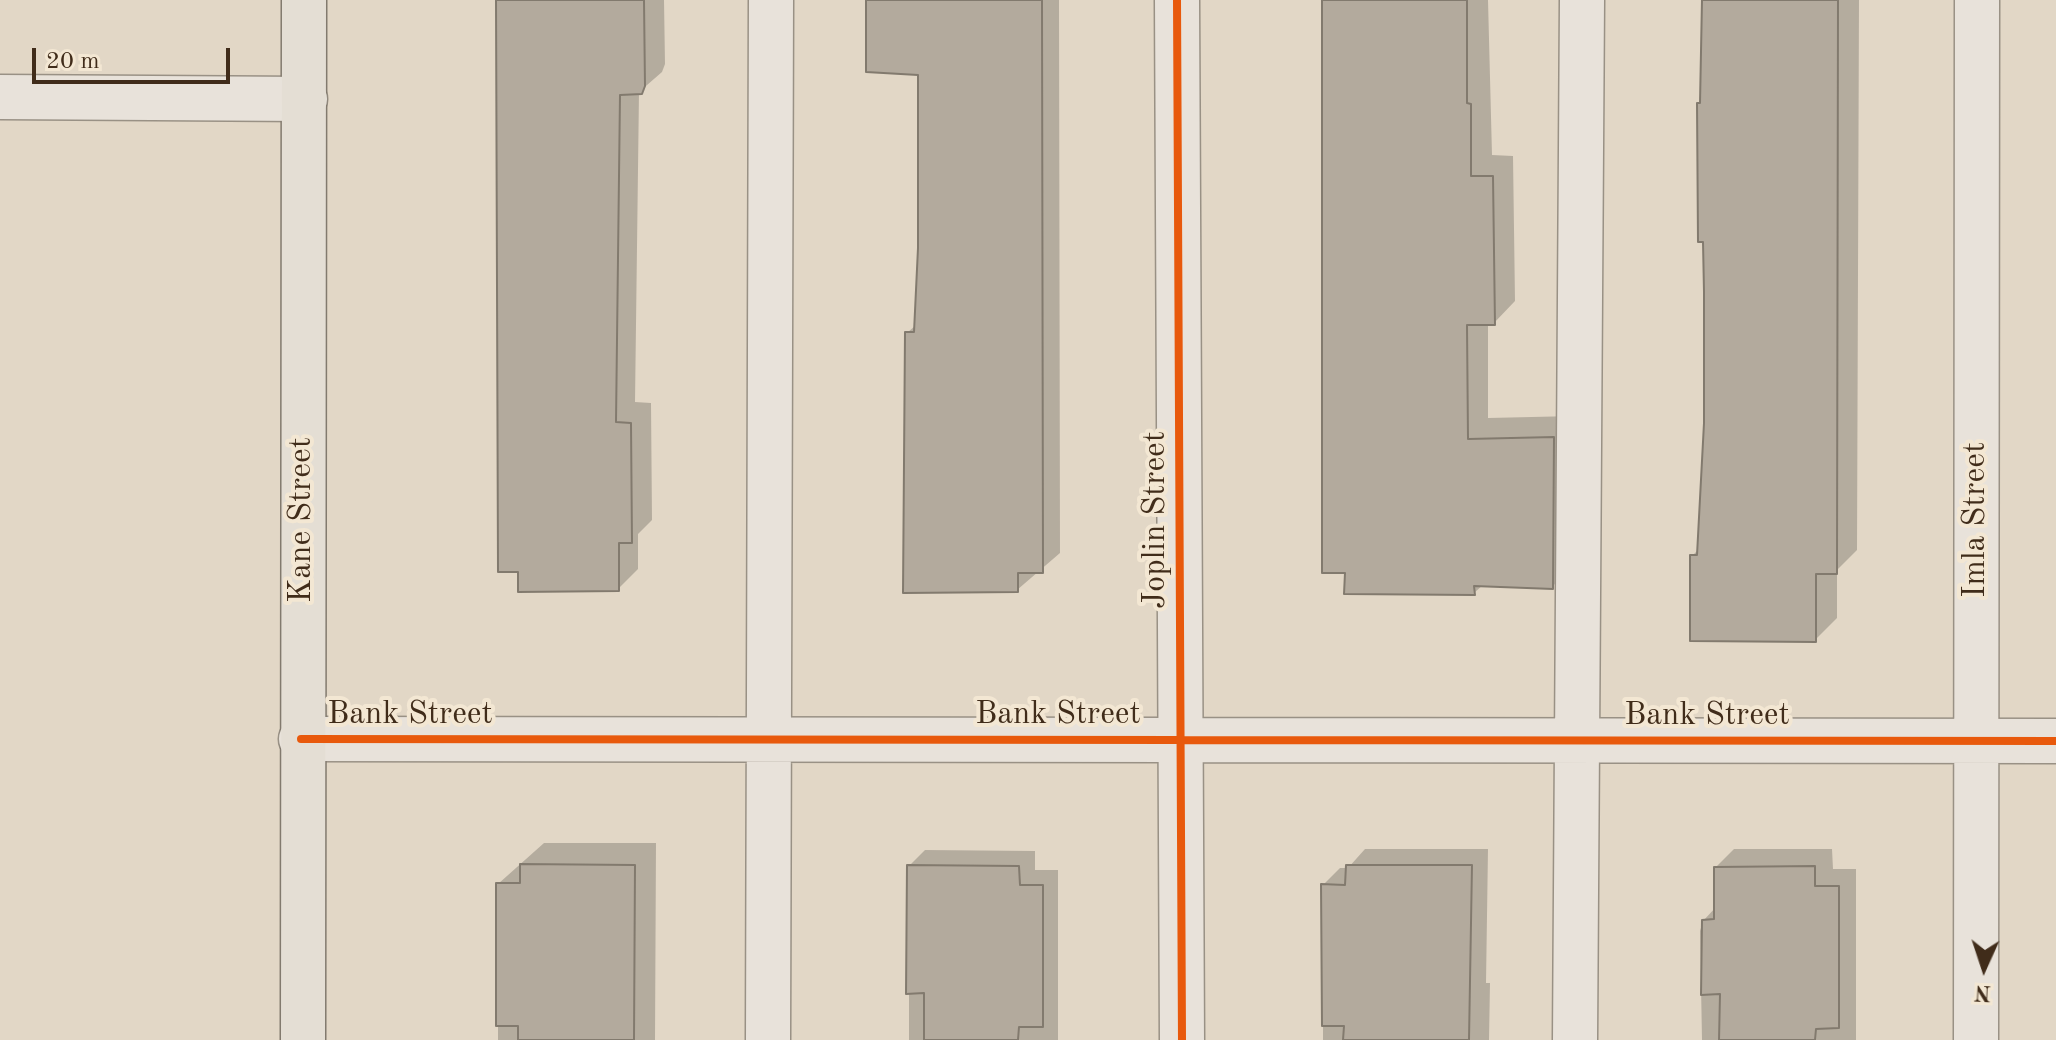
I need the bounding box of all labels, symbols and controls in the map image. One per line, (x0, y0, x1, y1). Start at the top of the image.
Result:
scale bar (36, 32, 234, 82)
text: 20 m (46, 50, 100, 74)
street label: Joplin Street (1137, 431, 1175, 609)
street label: Kane Street (283, 437, 321, 603)
street label: Imla Street (1957, 442, 1995, 598)
street label: Bank Street (327, 696, 493, 734)
street label: Bank Street (975, 696, 1141, 734)
street label: Bank Street (1624, 697, 1790, 735)
north arrow (1944, 928, 2024, 1008)
text: N (1974, 981, 1992, 1003)

